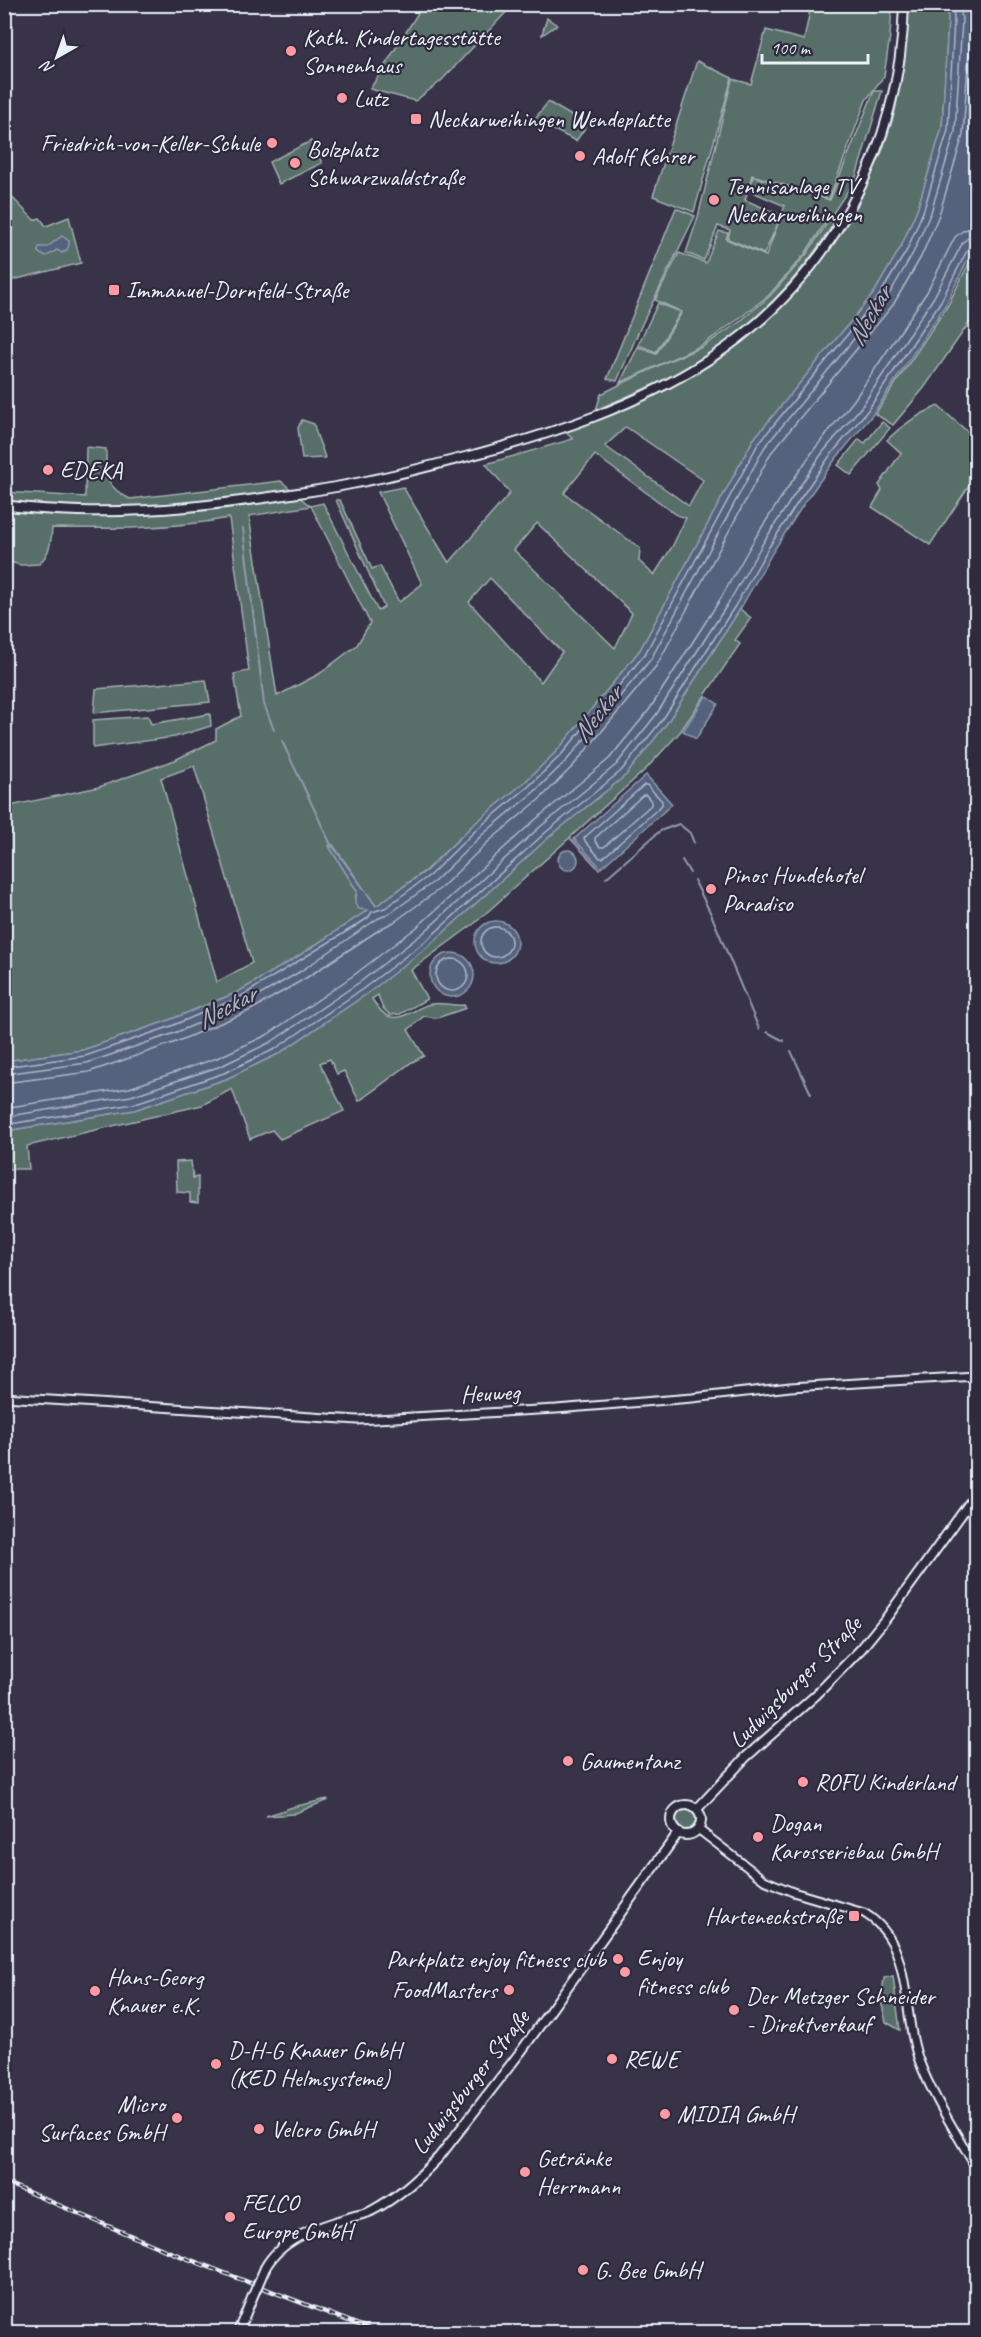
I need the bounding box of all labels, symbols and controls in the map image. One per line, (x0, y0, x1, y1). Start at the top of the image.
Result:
place label: Kath. Kindertagesstätte Sonnenhaus (303, 22, 502, 80)
north arrow (27, 27, 87, 87)
scale bar (762, 27, 868, 65)
text: 100 m (771, 37, 812, 59)
marker: Kath. Kindertagesstätte Sonnenhaus (284, 44, 298, 58)
text: N (35, 55, 58, 79)
place label: Lutz (354, 83, 390, 113)
marker: Lutz (335, 91, 349, 105)
place label: Neckarweihingen Wendeplatte (428, 104, 672, 134)
marker: Neckarweihingen Wendeplatte (409, 112, 423, 126)
place label: Friedrich-von-Keller-Schule (41, 128, 262, 158)
place label: Bolzplatz Schwarzwaldstraße (307, 134, 466, 192)
marker: Friedrich-von-Keller-Schule (265, 136, 279, 150)
place label: Adolf Kehrer (592, 141, 696, 171)
marker: Adolf Kehrer (573, 149, 587, 163)
marker: Bolzplatz Schwarzwaldstraße (288, 156, 302, 170)
place label: Tennisanlage TV Neckarweihingen (726, 171, 863, 229)
marker: Tennisanlage TV Neckarweihingen (707, 193, 721, 207)
place label: Immanuel-Dornfeld-Straße (126, 275, 350, 305)
water label: Neckar (839, 277, 901, 351)
marker: Immanuel-Dornfeld-Straße (107, 283, 121, 297)
place label: EDEKA (60, 455, 124, 485)
marker: EDEKA (41, 463, 55, 477)
water label: Neckar (565, 675, 632, 749)
place label: Pinos Hundehotel Paradiso (723, 860, 866, 918)
marker: Pinos Hundehotel Paradiso (704, 882, 718, 896)
water label: Neckar (191, 976, 266, 1036)
street label: Heuweg (460, 1376, 523, 1410)
street label: Ludwigsburger Straße (722, 1608, 869, 1755)
place label: Gaumentanz (580, 1746, 682, 1776)
marker: Gaumentanz (561, 1754, 575, 1768)
place label: ROFU Kinderland (815, 1767, 959, 1797)
marker: ROFU Kinderland (796, 1775, 810, 1789)
place label: Dogan Karosseriebau GmbH (770, 1808, 941, 1866)
marker: Dogan Karosseriebau GmbH (751, 1830, 765, 1844)
place label: Harteneckstraße (705, 1901, 844, 1931)
marker: Harteneckstraße (847, 1909, 861, 1923)
place label: Enjoy fitness club (637, 1943, 730, 2001)
place label: Parkplatz enjoy fitness club (386, 1944, 608, 1974)
marker: Parkplatz enjoy fitness club (611, 1952, 625, 1966)
place label: Hans-Georg Knauer e.K. (107, 1962, 205, 2020)
marker: Enjoy fitness club (618, 1965, 632, 1979)
place label: FoodMasters (392, 1975, 499, 2005)
place label: Der Metzger Schneider - Direktverkauf (746, 1981, 937, 2039)
marker: FoodMasters (502, 1983, 516, 1997)
marker: Hans-Georg Knauer e.K. (88, 1984, 102, 1998)
street label: Ludwigsburger Straße (404, 2002, 537, 2160)
marker: Der Metzger Schneider - Direktverkauf (727, 2003, 741, 2017)
place label: D-H-G Knauer GmbH (KED Helmsysteme) (228, 2035, 405, 2093)
place label: REWE (624, 2044, 681, 2074)
marker: REWE (605, 2052, 619, 2066)
marker: D-H-G Knauer GmbH (KED Helmsysteme) (209, 2057, 223, 2071)
place label: Micro Surfaces GmbH (39, 2089, 168, 2147)
place label: MIDIA GmbH (677, 2099, 799, 2129)
marker: MIDIA GmbH (658, 2107, 672, 2121)
marker: Micro Surfaces GmbH (170, 2111, 184, 2125)
place label: Velcro GmbH (271, 2114, 378, 2144)
marker: Velcro GmbH (252, 2122, 266, 2136)
place label: Getränke Herrmann (537, 2143, 620, 2201)
marker: Getränke Herrmann (518, 2165, 532, 2179)
place label: FELCO Europe GmbH (242, 2188, 356, 2246)
marker: FELCO Europe GmbH (223, 2210, 237, 2224)
place label: G. Bee GmbH (595, 2255, 705, 2285)
marker: G. Bee GmbH (576, 2263, 590, 2277)

